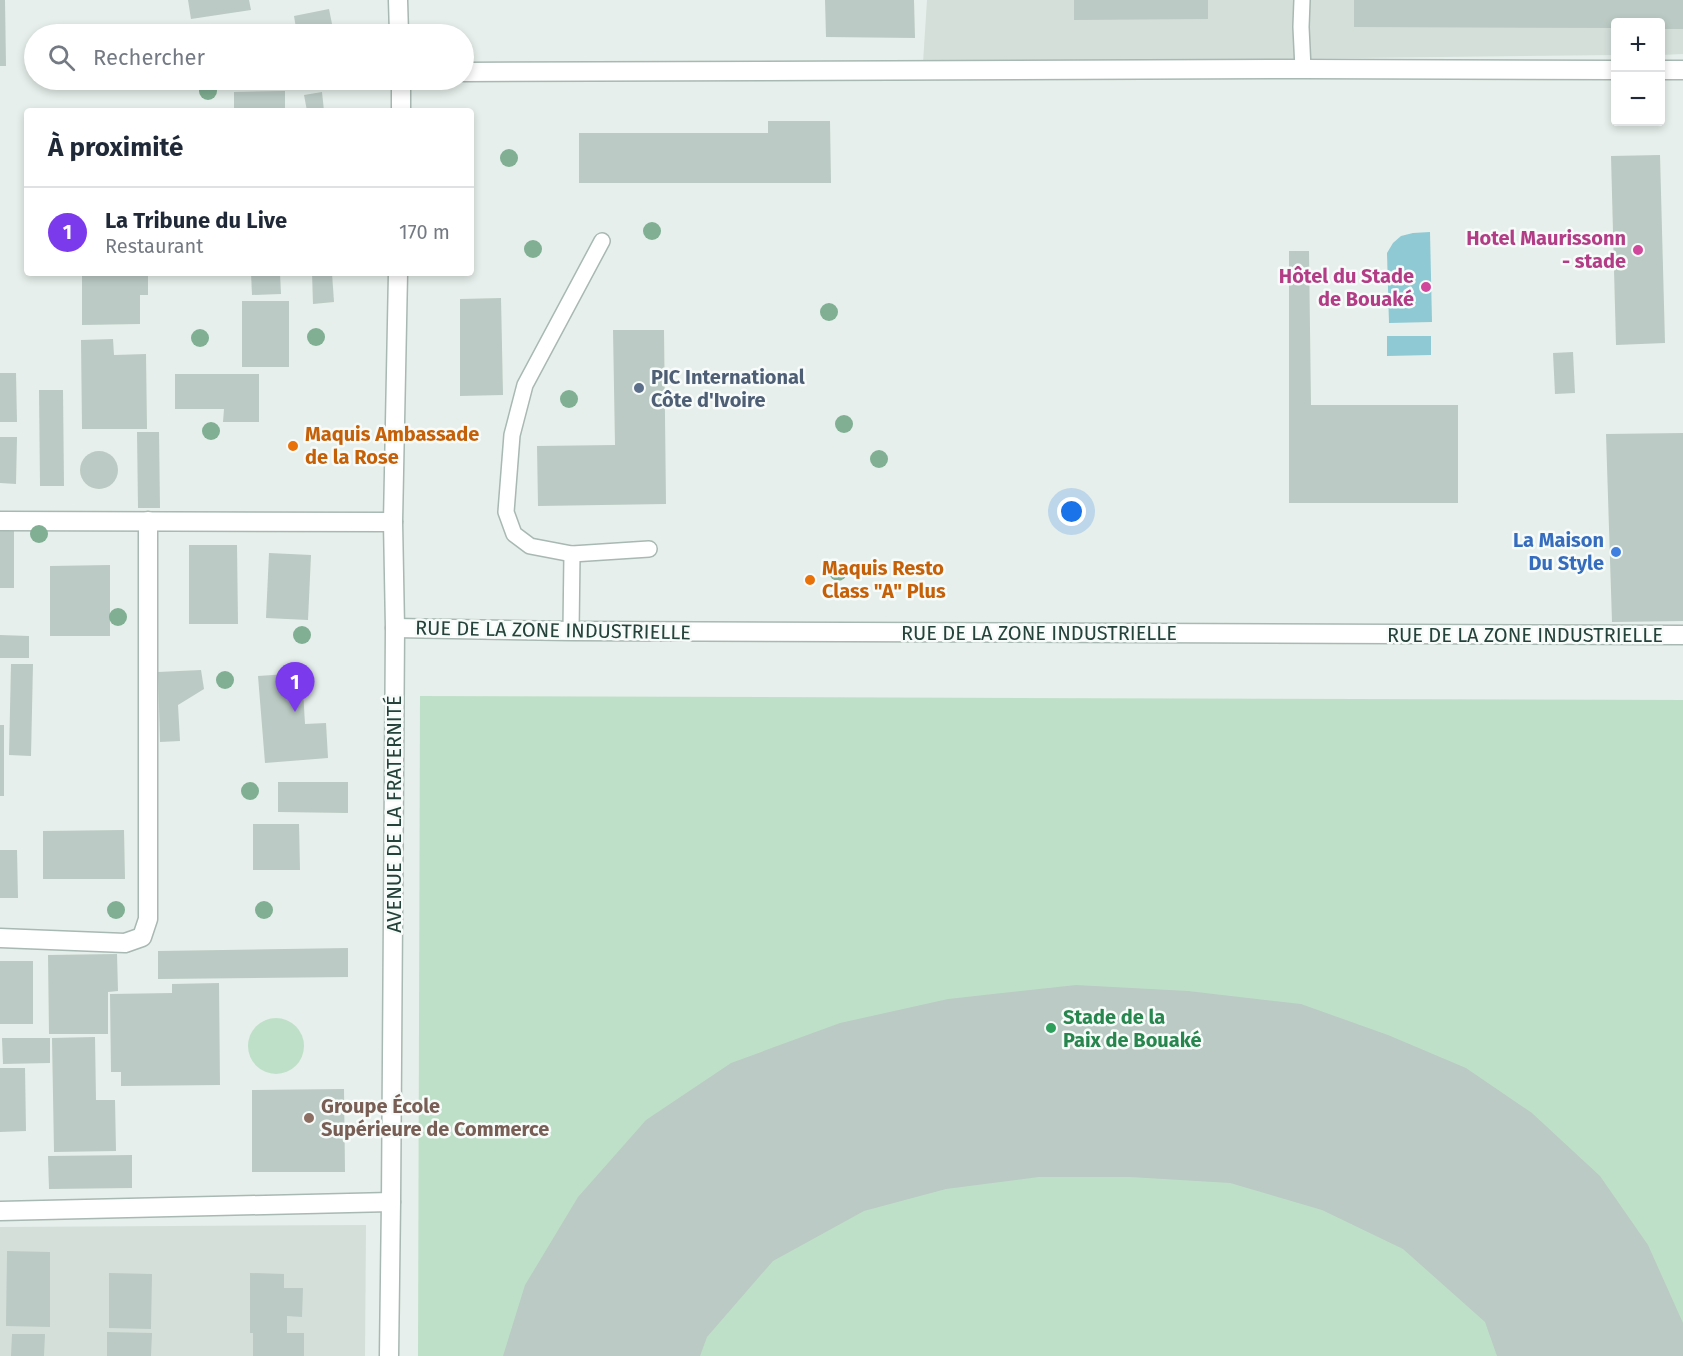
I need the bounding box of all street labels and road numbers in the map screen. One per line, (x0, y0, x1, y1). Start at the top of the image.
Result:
street label: RUE DE LA ZONE INDUSTRIELLE (415, 616, 691, 644)
street label: RUE DE LA ZONE INDUSTRIELLE (901, 621, 1177, 645)
street label: RUE DE LA ZONE INDUSTRIELLE (1387, 623, 1663, 647)
street label: AVENUE DE LA FRATERNITÉ (382, 695, 406, 933)

